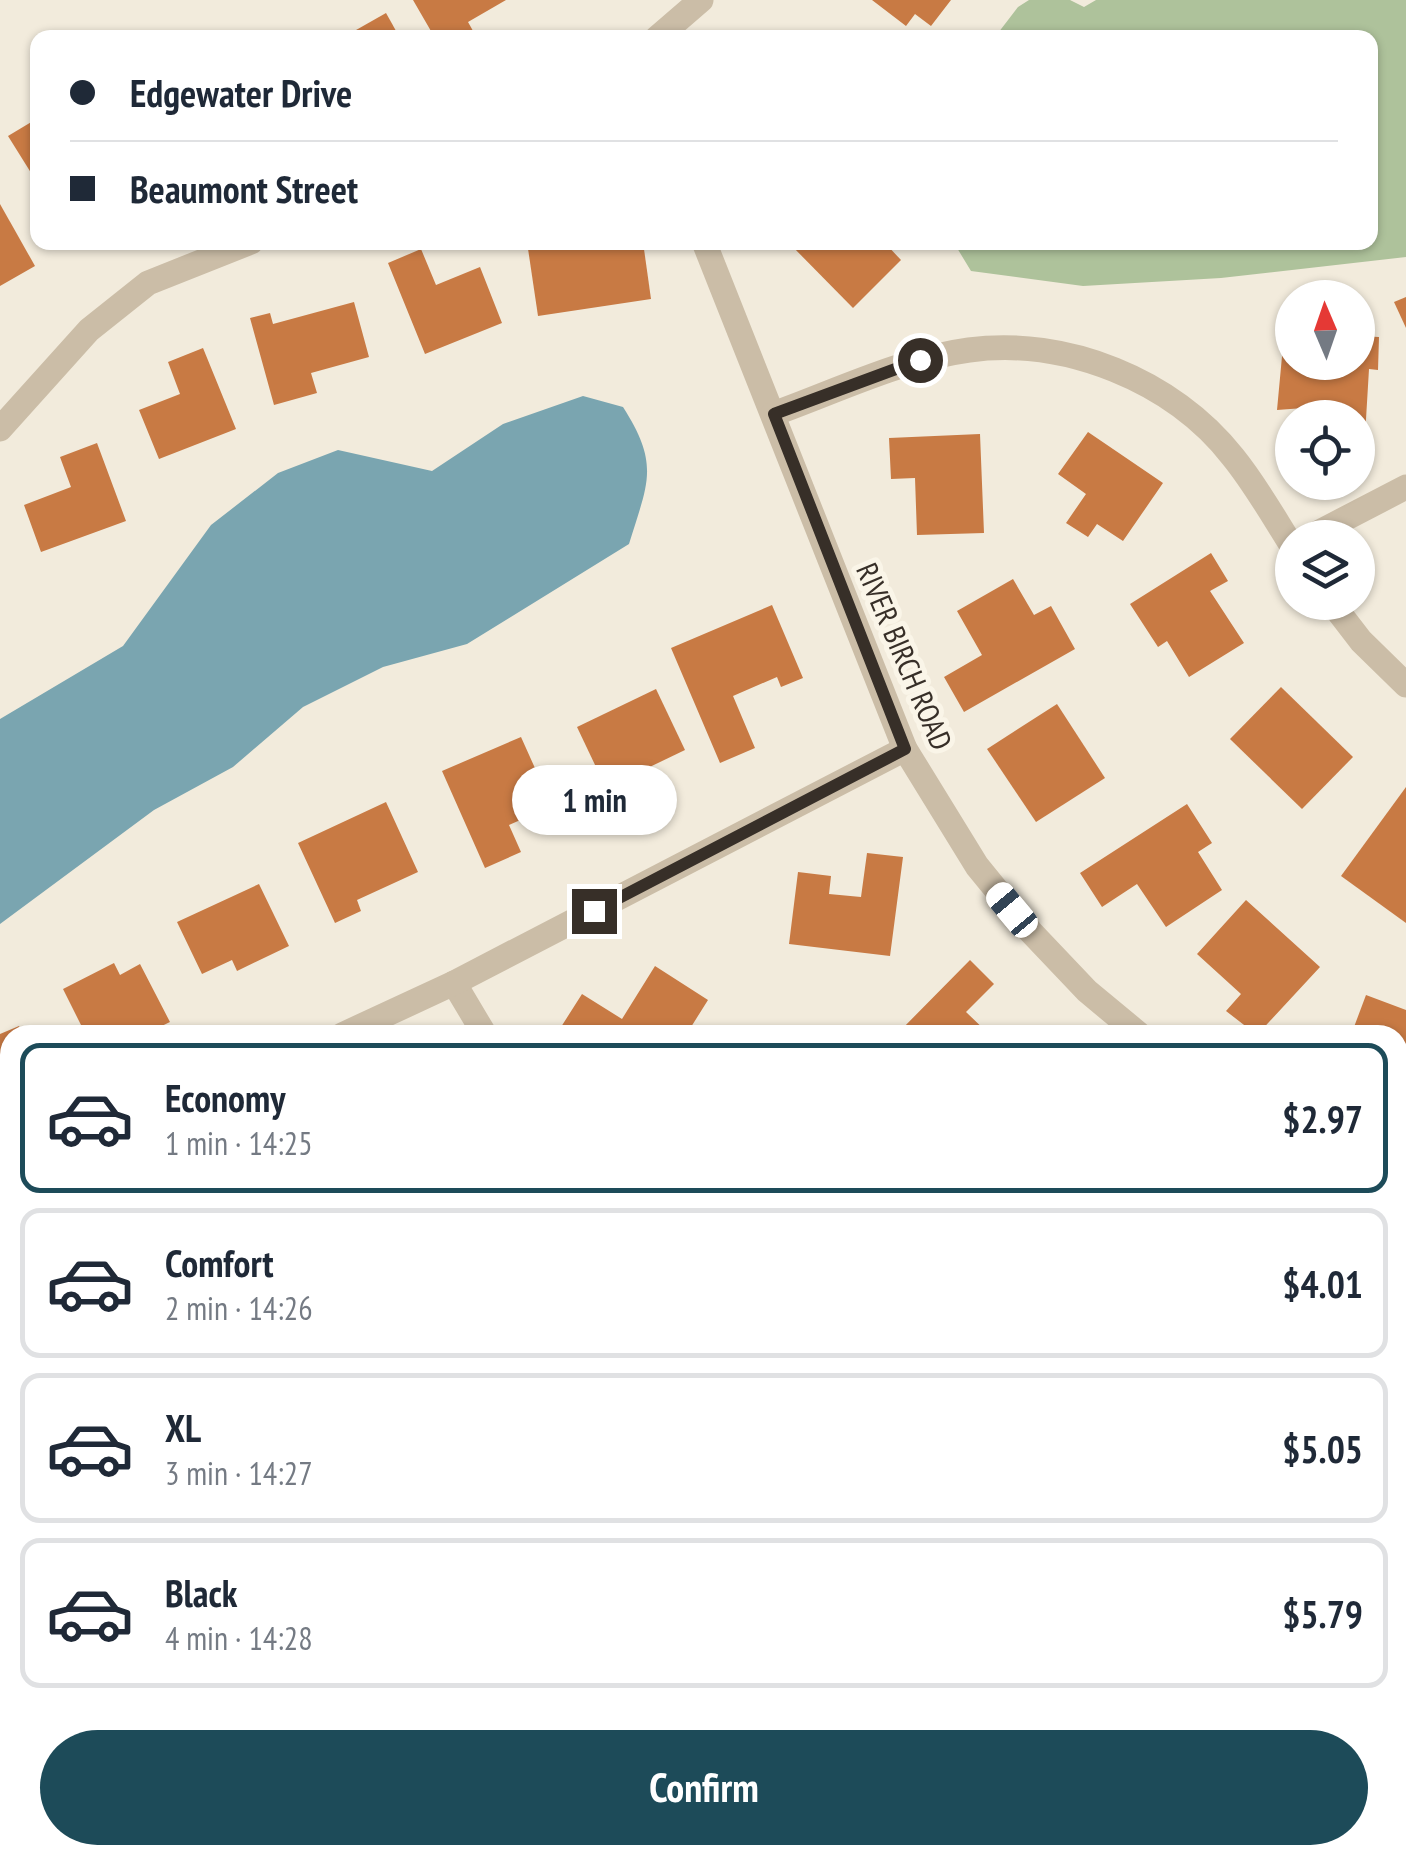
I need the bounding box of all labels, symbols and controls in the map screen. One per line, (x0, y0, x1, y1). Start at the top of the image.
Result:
text: Edgewater Drive (130, 68, 352, 117)
text: Beaumont Street (130, 164, 358, 213)
north arrow (1275, 280, 1375, 380)
map controls (1275, 280, 1375, 620)
route start (898, 338, 943, 383)
button: locate (1275, 400, 1375, 500)
button: layers (1275, 520, 1375, 620)
street label: RIVER BIRCH ROAD (848, 557, 962, 755)
callout: 1 min (512, 766, 676, 836)
text: 1 min (562, 779, 627, 821)
car (981, 877, 1043, 943)
route end (572, 889, 617, 934)
icon: car (45, 1073, 135, 1163)
text: Economy (165, 1073, 285, 1122)
text: $2.97 (1282, 1094, 1363, 1143)
text: 1 min · 14:25 (165, 1122, 313, 1164)
icon: car (45, 1238, 135, 1328)
text: Comfort (165, 1238, 274, 1287)
text: $4.01 (1282, 1259, 1363, 1308)
text: 2 min · 14:26 (165, 1287, 313, 1329)
icon: car (45, 1403, 135, 1493)
text: XL (165, 1403, 201, 1452)
text: $5.05 (1282, 1424, 1363, 1473)
text: 3 min · 14:27 (165, 1452, 313, 1494)
icon: car (45, 1568, 135, 1658)
text: Black (165, 1568, 238, 1617)
text: $5.79 (1282, 1589, 1363, 1638)
text: 4 min · 14:28 (165, 1617, 313, 1659)
button: Confirm (40, 1730, 1368, 1845)

